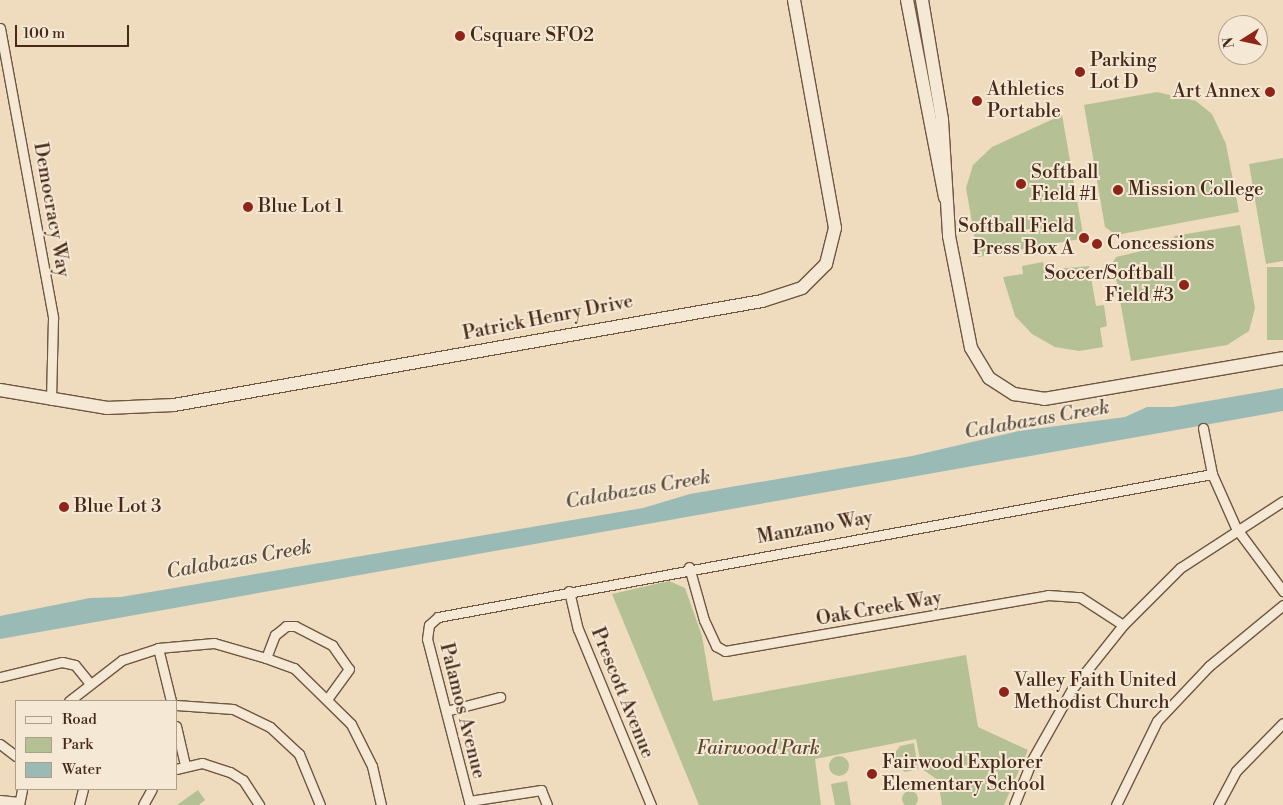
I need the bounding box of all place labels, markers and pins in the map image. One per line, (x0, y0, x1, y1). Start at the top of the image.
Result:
place label: Csquare SFO2 (470, 25, 594, 47)
marker: Csquare SFO2 (454, 30, 466, 42)
place label: Parking Lot D (1090, 50, 1157, 94)
marker: Parking Lot D (1074, 66, 1086, 78)
place label: Athletics Portable (987, 79, 1064, 123)
place label: Art Annex (1173, 81, 1260, 103)
marker: Art Annex (1264, 86, 1276, 98)
marker: Athletics Portable (971, 95, 983, 107)
place label: Softball Field #1 (1031, 162, 1098, 206)
marker: Softball Field #1 (1015, 178, 1027, 190)
place label: Mission College (1128, 179, 1264, 201)
marker: Mission College (1112, 184, 1124, 196)
place label: Blue Lot 1 (258, 196, 343, 218)
marker: Blue Lot 1 (242, 201, 254, 213)
place label: Softball Field Press Box A (958, 216, 1074, 260)
marker: Softball Field Press Box A (1078, 232, 1090, 244)
place label: Concessions (1107, 233, 1214, 255)
marker: Concessions (1091, 238, 1103, 250)
place label: Soccer/Softball Field #3 (1044, 263, 1174, 307)
marker: Soccer/Softball Field #3 (1178, 279, 1190, 291)
place label: Blue Lot 3 (74, 496, 162, 518)
marker: Blue Lot 3 (58, 501, 70, 513)
place label: Valley Faith United Methodist Church (1014, 670, 1177, 714)
marker: Valley Faith United Methodist Church (998, 686, 1010, 698)
place label: Fairwood Explorer Elementary School (882, 752, 1045, 796)
marker: Fairwood Explorer Elementary School (866, 768, 878, 780)

